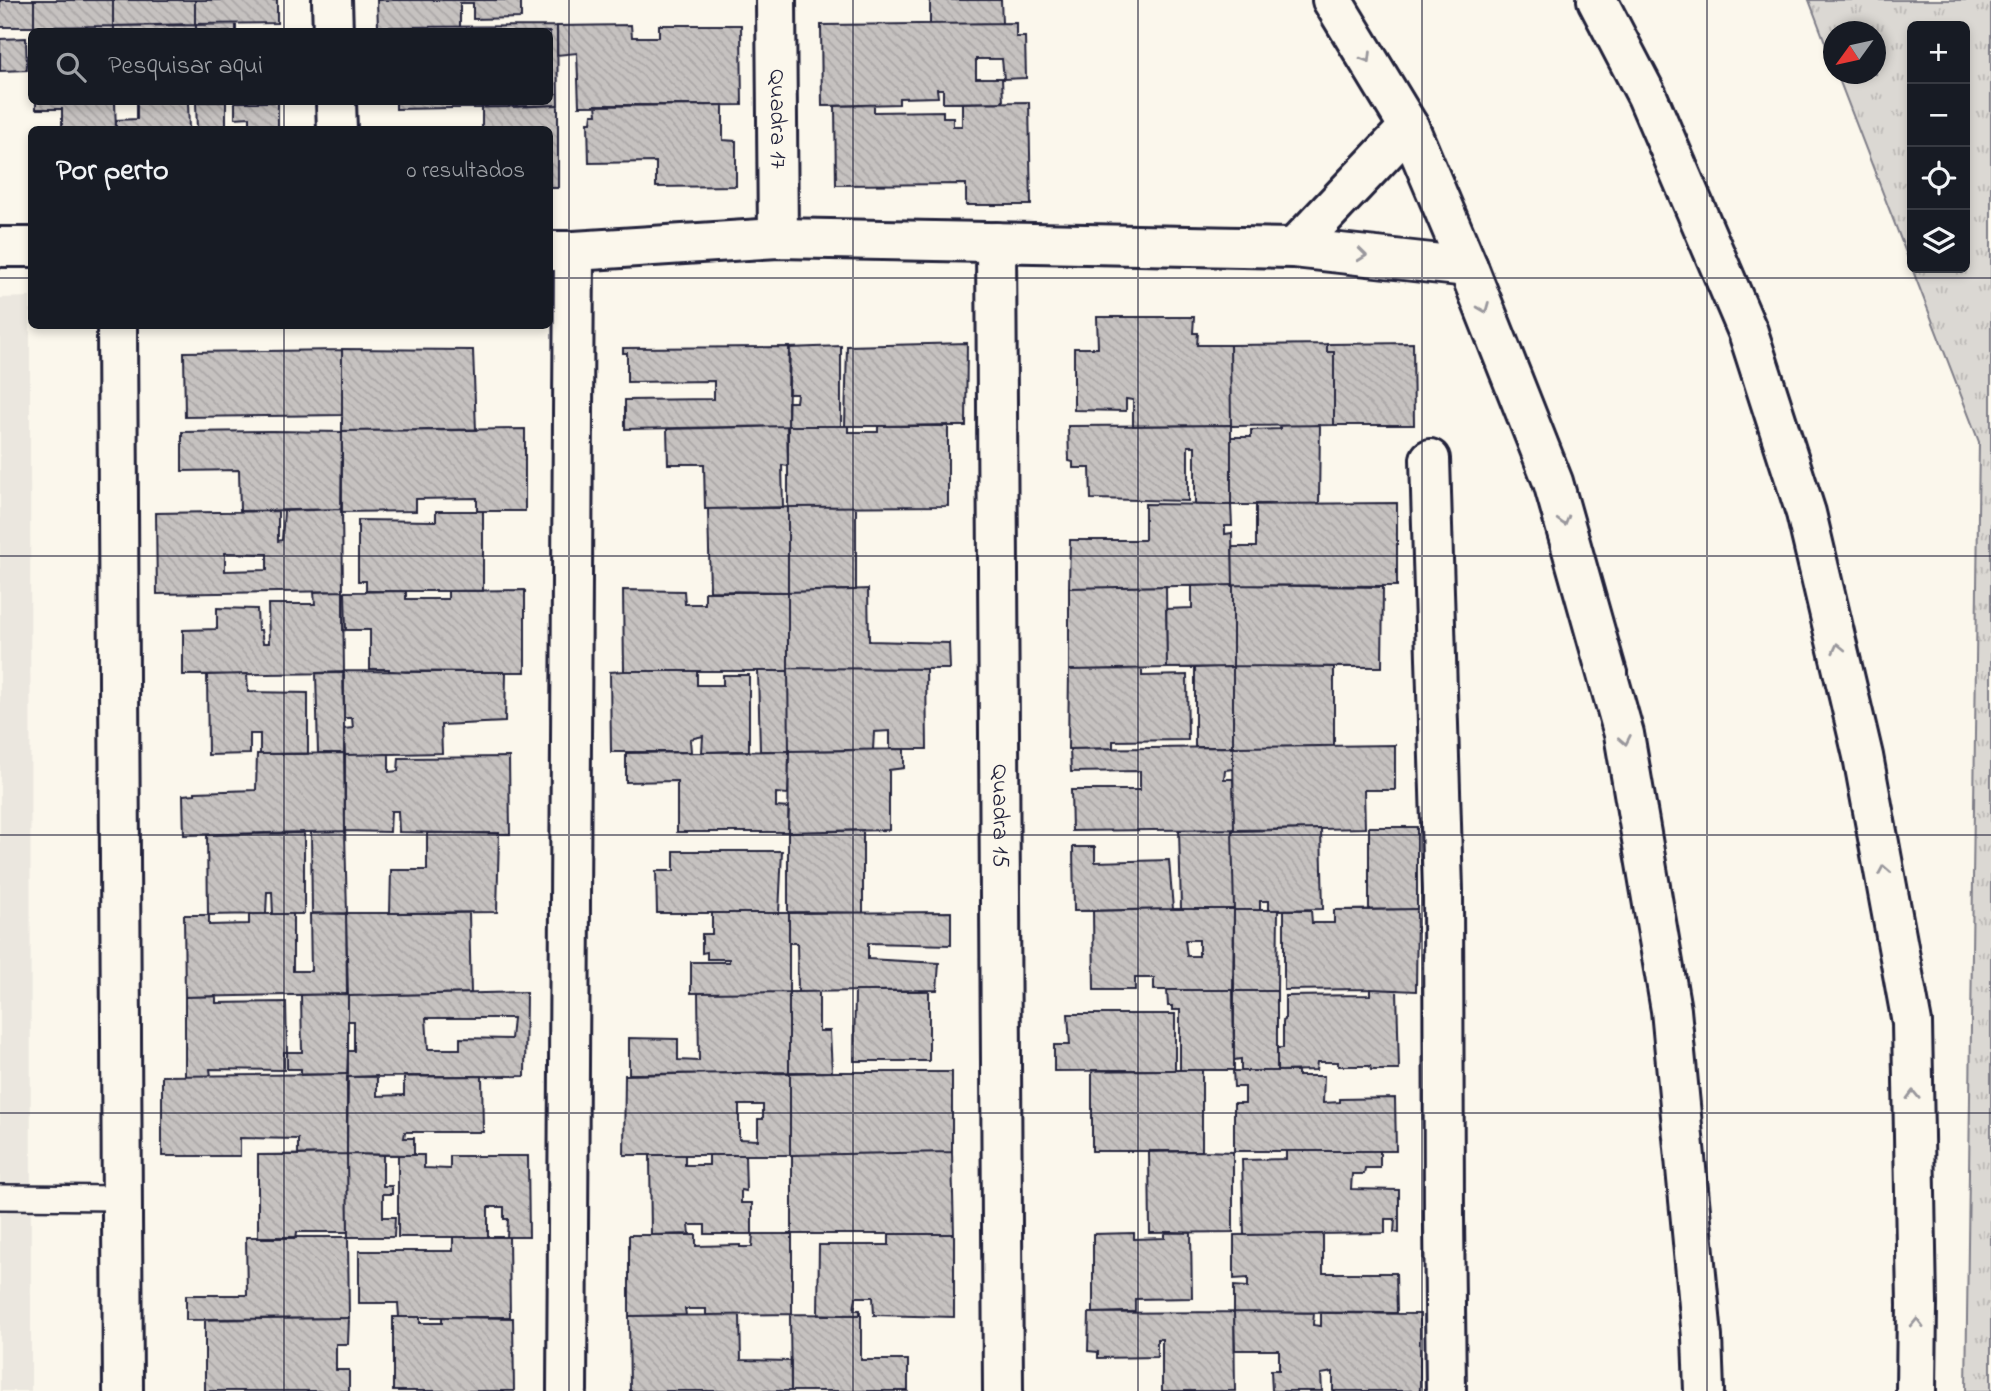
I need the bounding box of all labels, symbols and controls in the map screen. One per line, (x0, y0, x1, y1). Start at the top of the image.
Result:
north arrow (1823, 21, 1886, 84)
map controls (1907, 21, 1970, 273)
button: + (1907, 21, 1970, 84)
search box (28, 28, 553, 105)
icon: search (52, 48, 90, 86)
text: Pesquisar aqui (108, 48, 263, 86)
one-way arrow (1359, 51, 1372, 64)
street label: Quadra 17 (759, 69, 795, 169)
button: − (1907, 84, 1970, 147)
button: locate (1907, 147, 1970, 210)
text: Por perto (56, 150, 169, 194)
text: 0 resultados (406, 155, 525, 188)
button: layers (1907, 210, 1970, 273)
one-way arrow (1356, 248, 1368, 263)
one-way arrow (1475, 302, 1489, 314)
one-way arrow (1556, 515, 1570, 527)
one-way arrow (1831, 642, 1846, 654)
one-way arrow (1616, 734, 1631, 746)
street label: Quadra 15 (982, 764, 1017, 868)
one-way arrow (1877, 864, 1892, 876)
one-way arrow (1905, 1090, 1921, 1100)
one-way arrow (1909, 1317, 1925, 1328)

